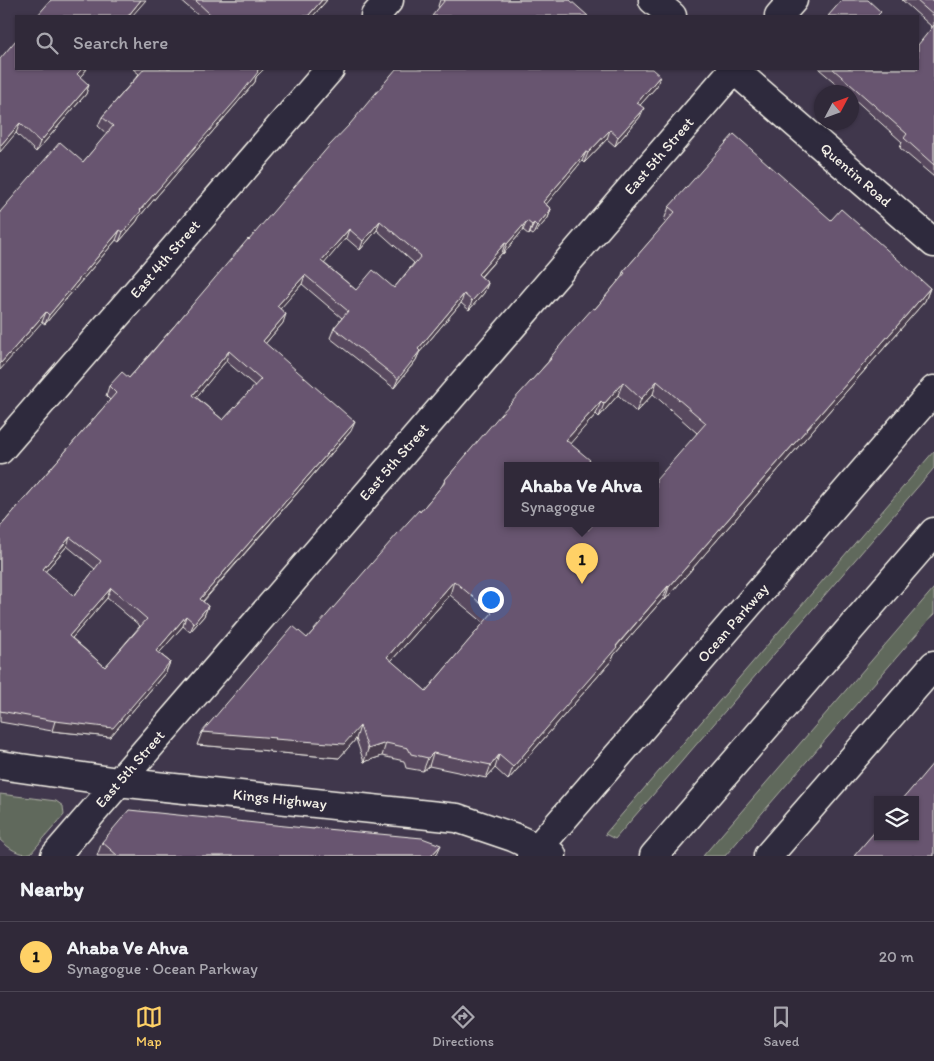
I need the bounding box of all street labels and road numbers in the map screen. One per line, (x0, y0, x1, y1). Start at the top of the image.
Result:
street label: East 5th Street (621, 113, 698, 198)
street label: Quentin Road (817, 139, 896, 211)
street label: East 4th Street (126, 216, 204, 302)
street label: East 5th Street (356, 419, 433, 504)
street label: Ocean Parkway (694, 580, 772, 666)
street label: East 5th Street (92, 726, 169, 811)
street label: Kings Highway (232, 785, 328, 813)

